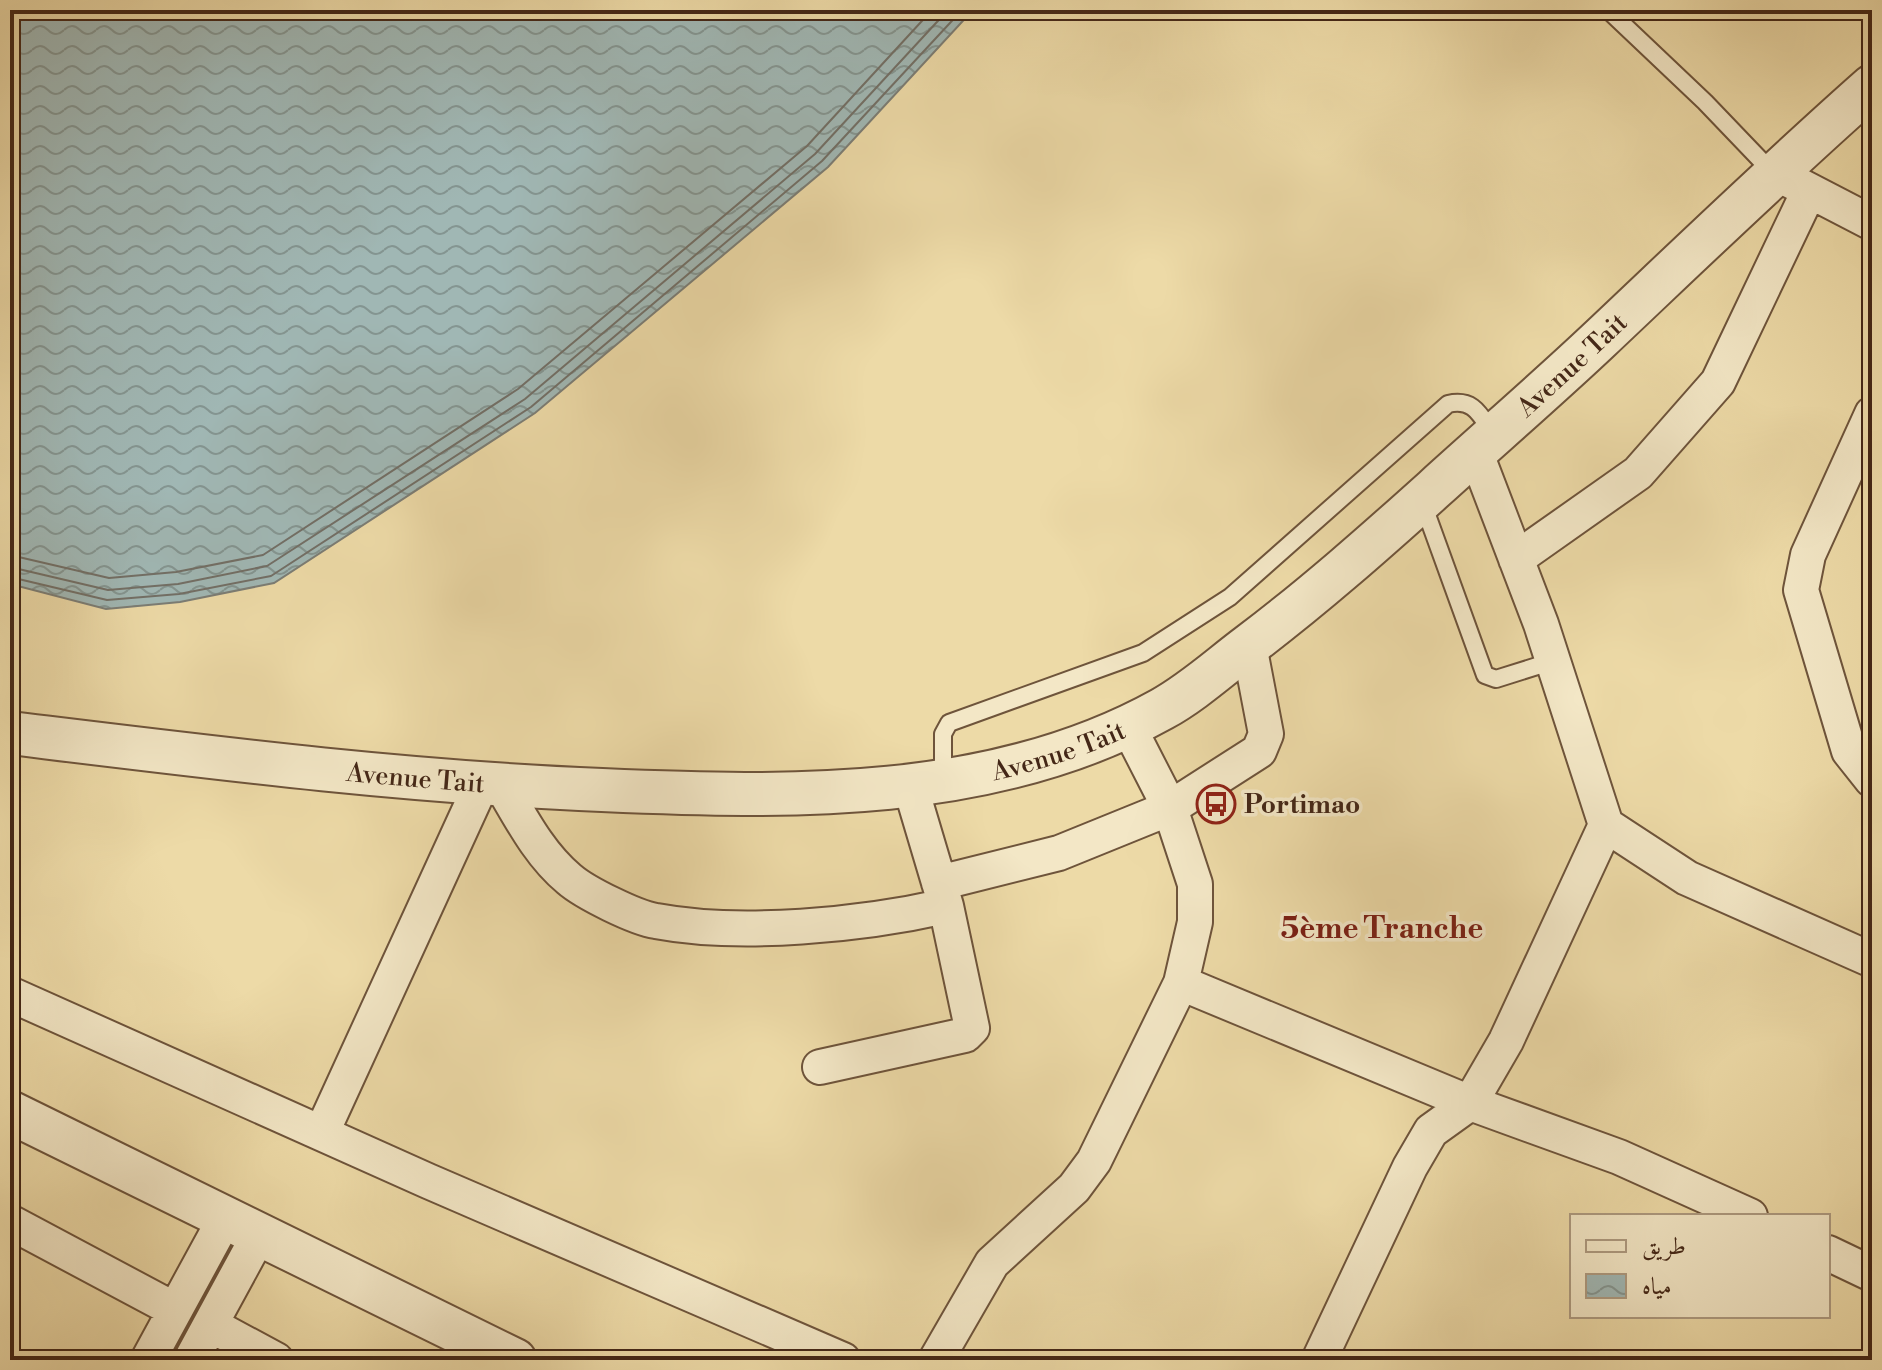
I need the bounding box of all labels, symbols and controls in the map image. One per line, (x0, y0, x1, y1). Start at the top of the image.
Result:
street label: Avenue Tait (1510, 307, 1634, 425)
street label: Avenue Tait (988, 715, 1131, 788)
street label: Avenue Tait (344, 757, 486, 800)
bus stop icon: Portimao (1195, 783, 1237, 825)
place label: Portimao (1244, 789, 1360, 821)
district label: 5ème Tranche (1281, 910, 1483, 948)
legend (1570, 1214, 1830, 1318)
text: طريق (1642, 1232, 1686, 1262)
text: مياه (1642, 1272, 1672, 1302)

